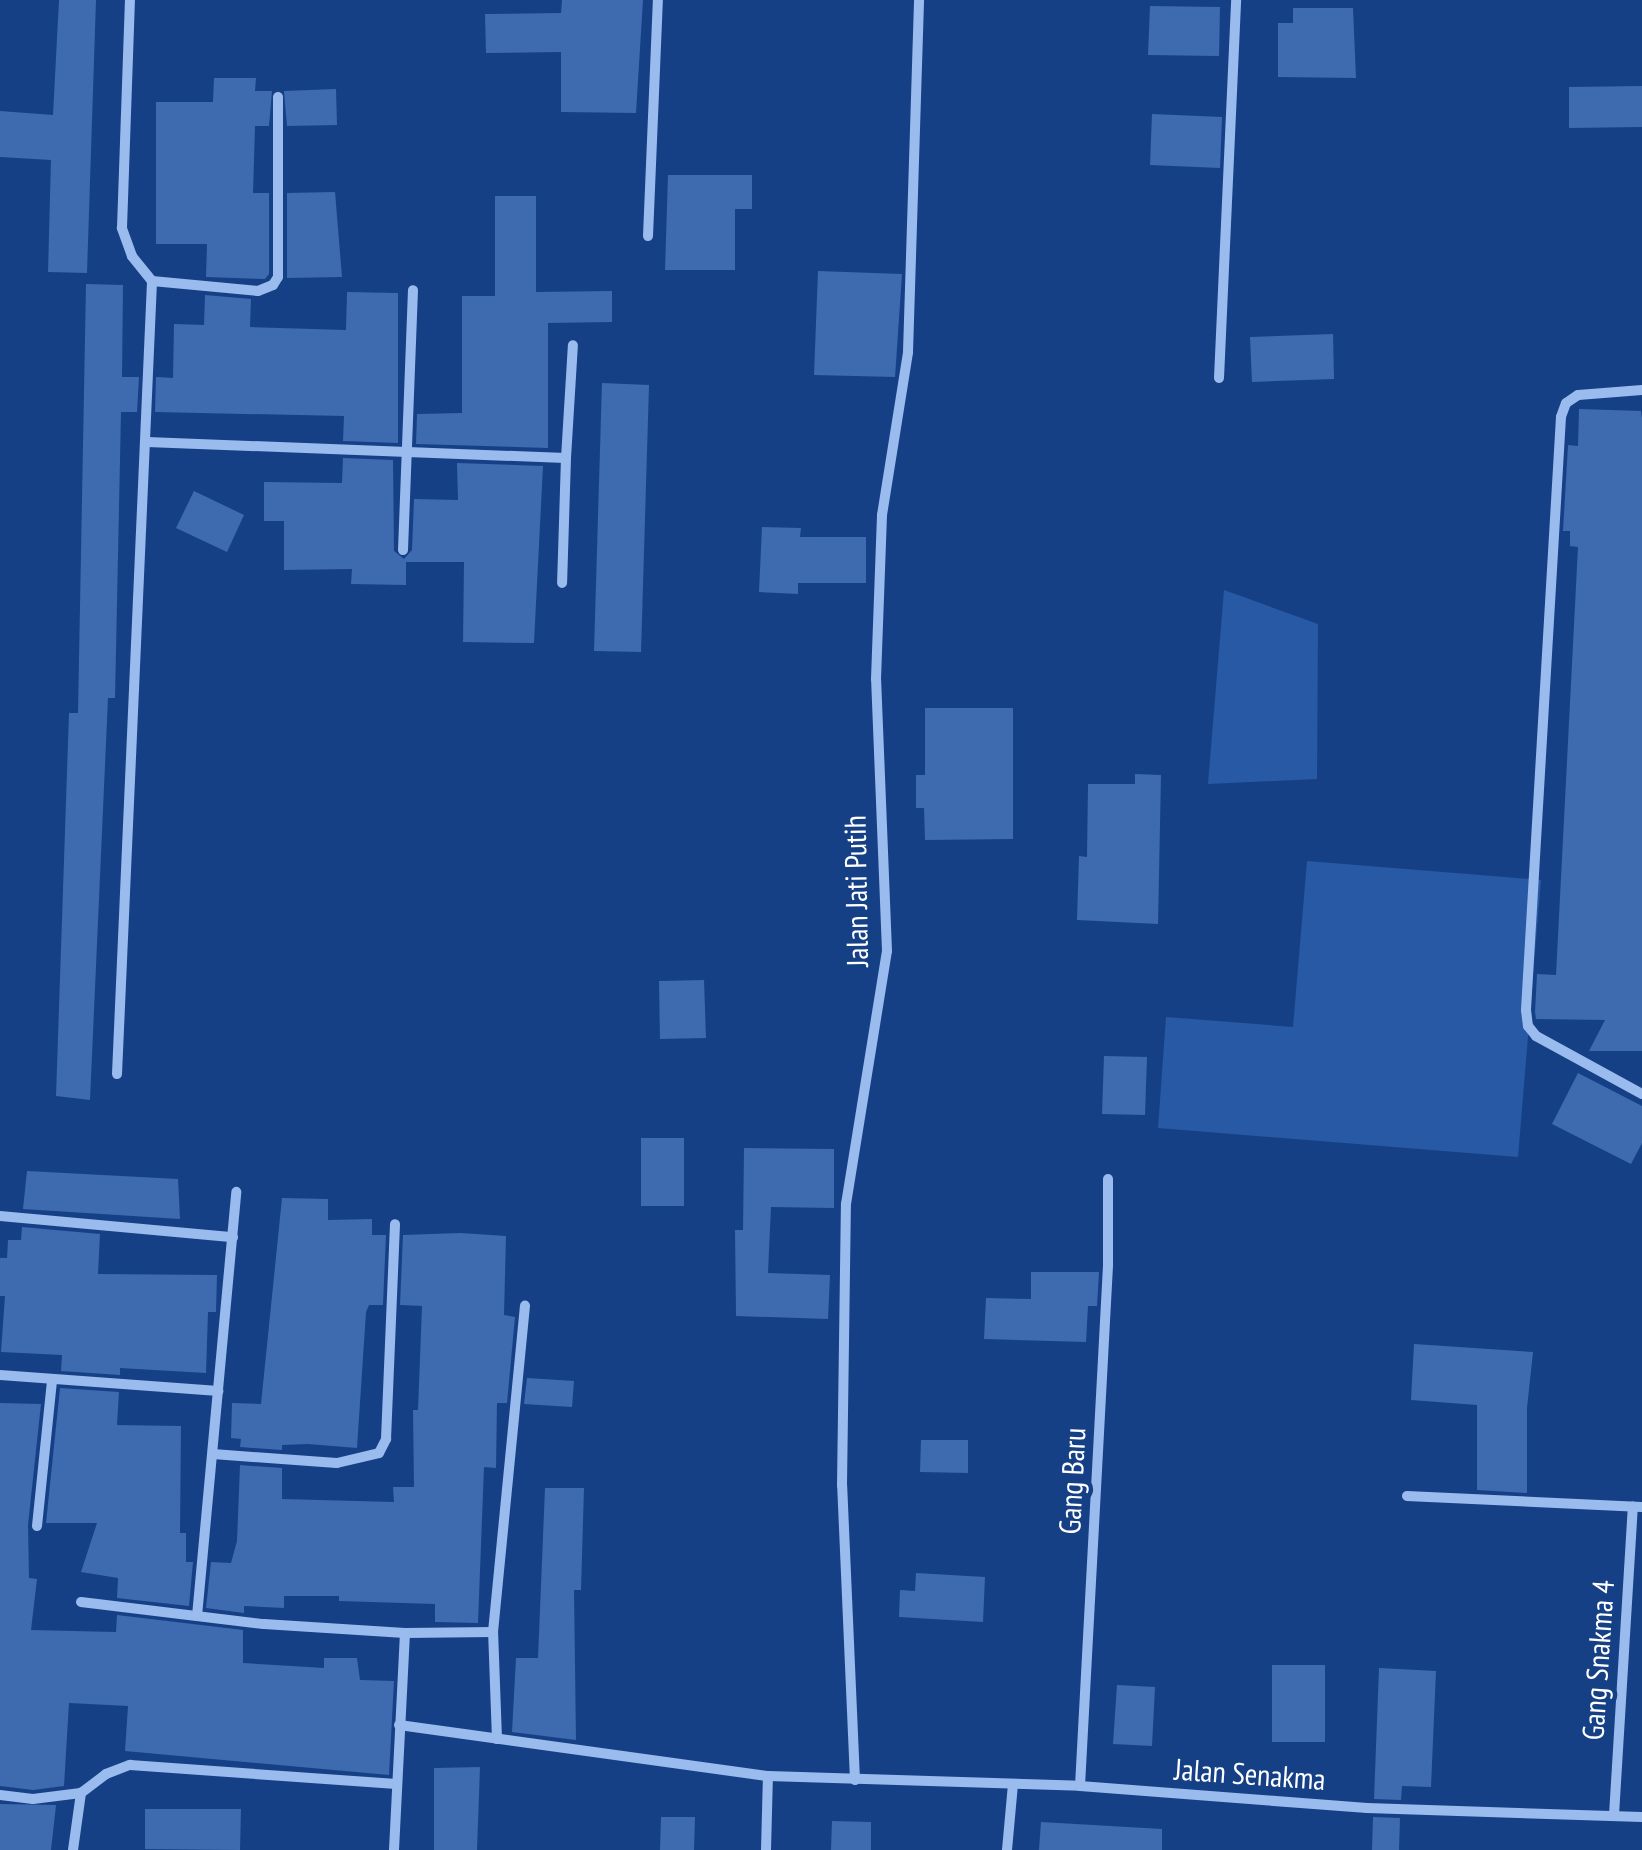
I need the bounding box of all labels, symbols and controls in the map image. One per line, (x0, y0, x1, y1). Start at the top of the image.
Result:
street label: Jalan Jati Putih (837, 815, 875, 967)
street label: Gang Baru (1051, 1427, 1093, 1535)
street label: Gang Snakma 4 (1574, 1579, 1622, 1741)
street label: Jalan Senakma (1173, 1751, 1327, 1797)

